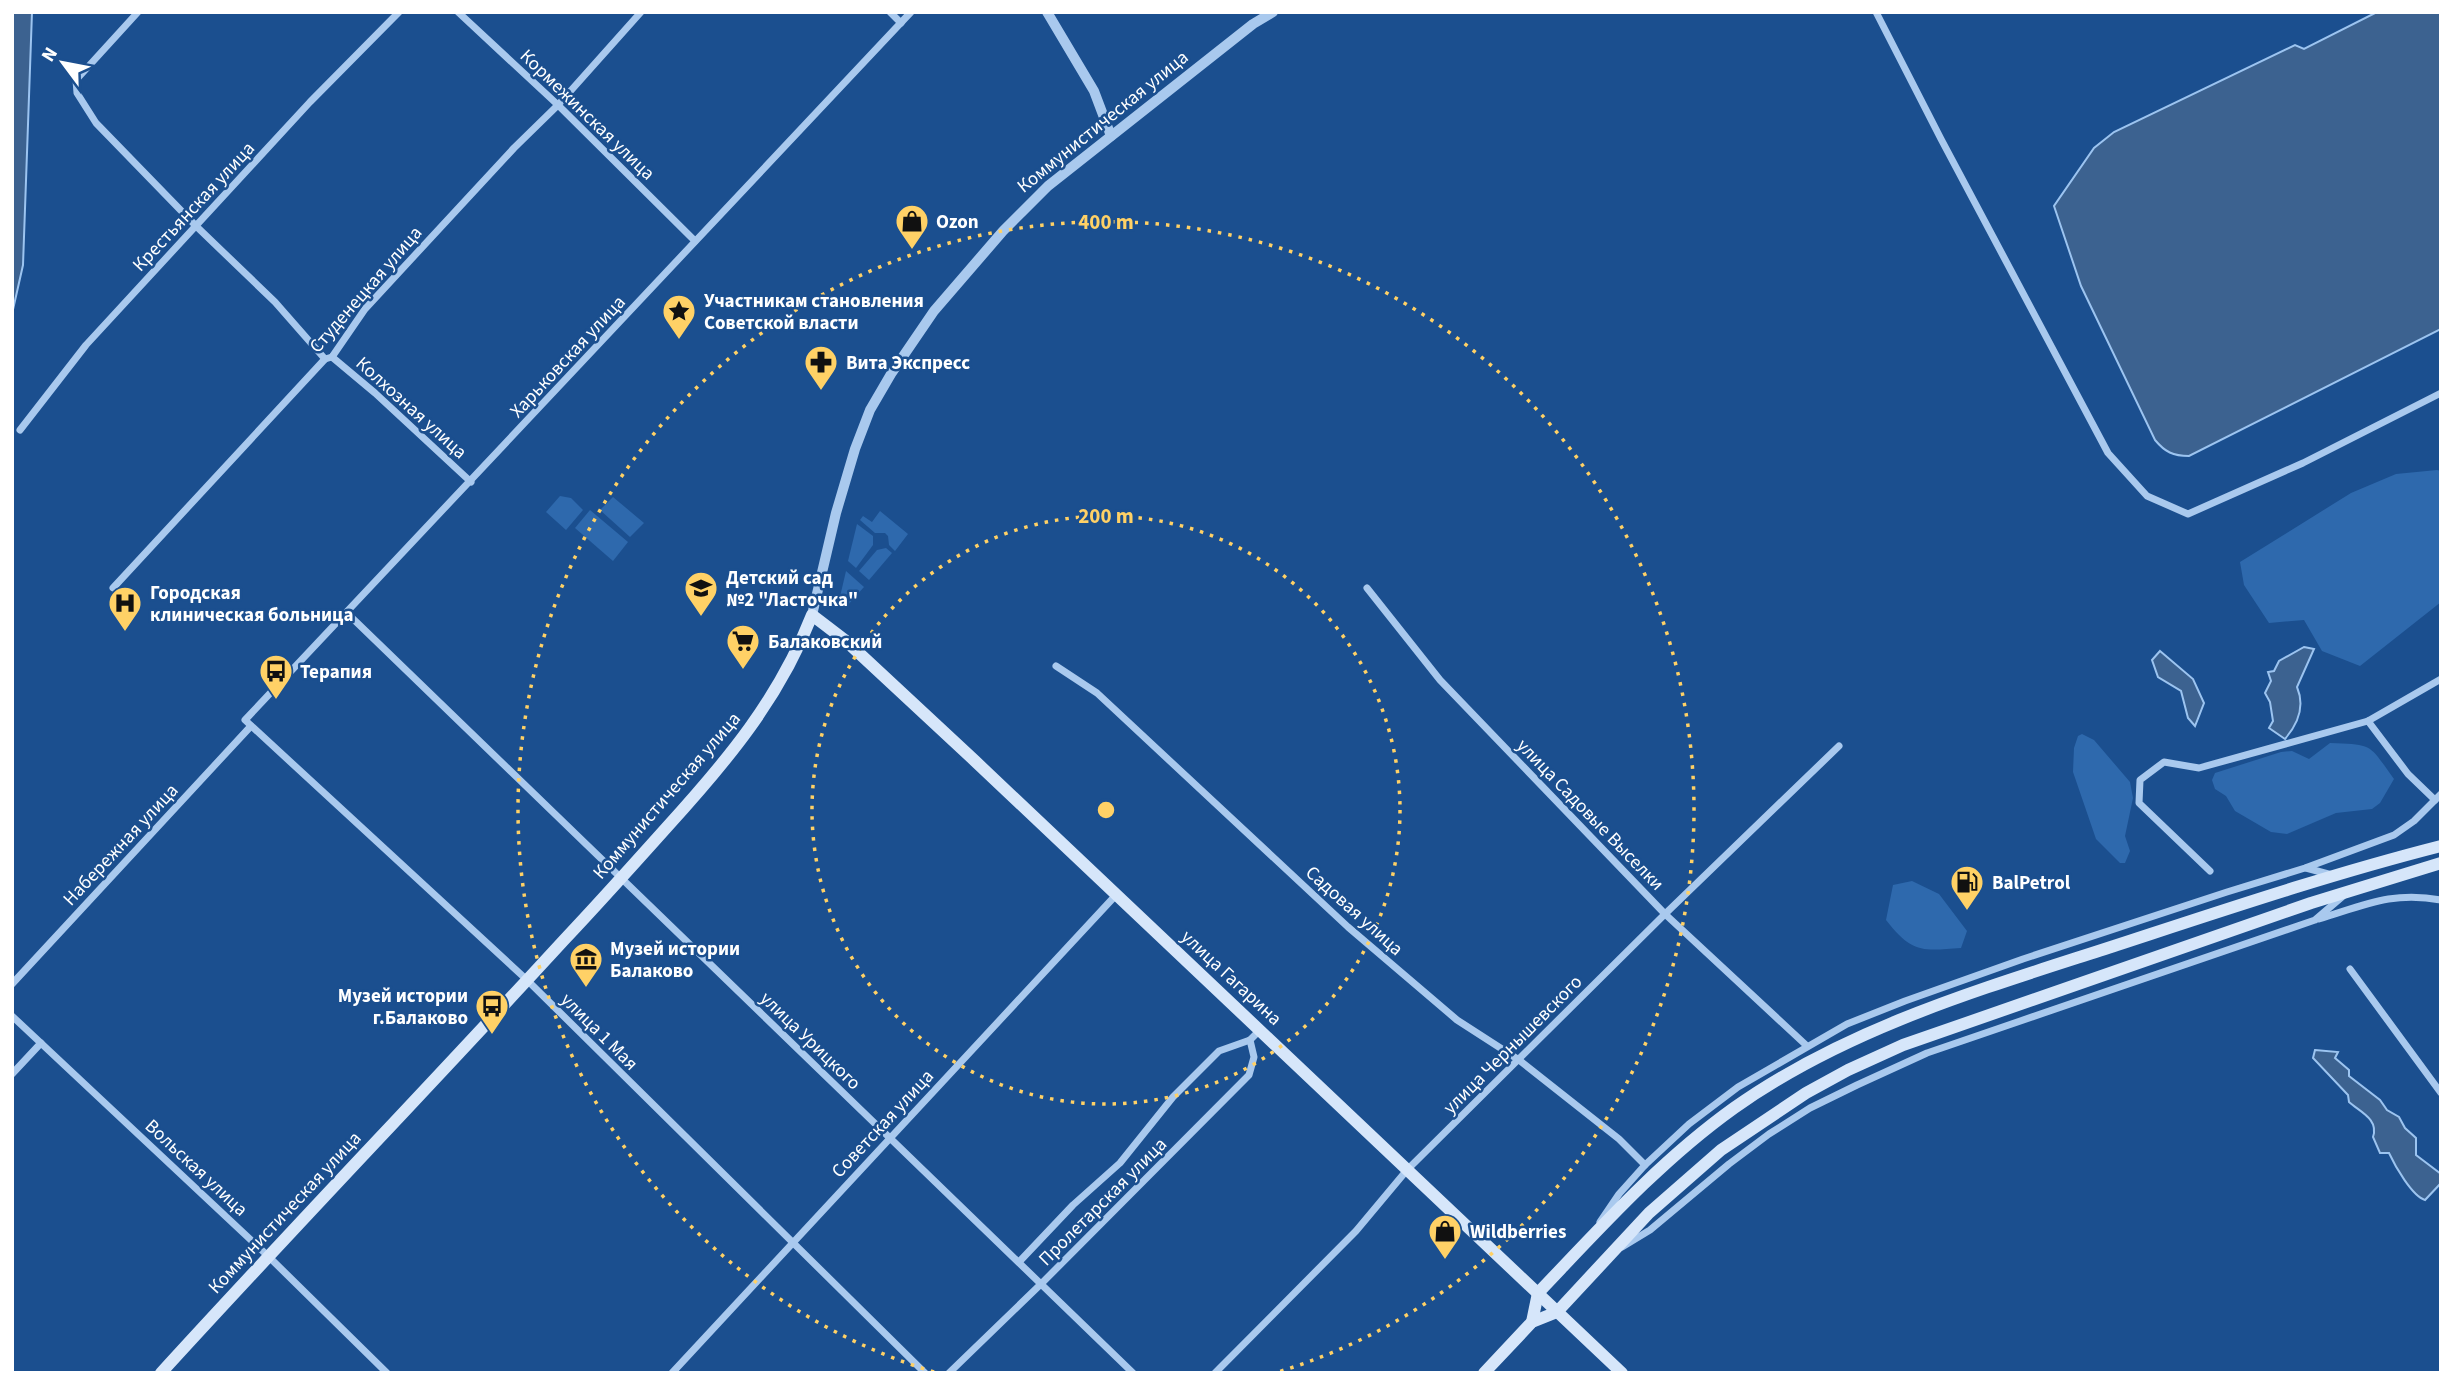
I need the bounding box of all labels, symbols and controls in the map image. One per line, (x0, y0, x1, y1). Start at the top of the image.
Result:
north arrow (28, 28, 98, 98)
text: N (35, 42, 65, 67)
street label: Кормежинская улица (513, 43, 661, 187)
street label: Коммунистическая улица (1012, 45, 1194, 200)
street label: Крестьянская улица (127, 136, 261, 278)
shop icon: Ozon (893, 202, 931, 251)
text: 400 m (1078, 207, 1134, 237)
place label: Ozon (936, 209, 979, 236)
street label: Студенецкая улица (303, 221, 429, 359)
place label: Участникам становления Советской власти (704, 288, 924, 337)
street label: Харьковская улица (504, 290, 632, 424)
place icon: Участникам становления Советской власти (660, 292, 698, 341)
pharmacy icon: Вита Экспресс (802, 343, 840, 392)
place label: Вита Экспресс (846, 350, 970, 377)
street label: Колхозная улица (349, 351, 473, 466)
text: 200 m (1078, 501, 1134, 531)
place label: Детский сад №2 "Ласточка" (726, 565, 858, 614)
school or university icon: Детский сад №2 "Ласточка" (682, 569, 720, 618)
place label: Городская клиническая больница (150, 580, 354, 629)
hospital icon: Городская клиническая больница (106, 584, 144, 633)
supermarket icon: Балаковский (724, 622, 762, 671)
place label: Балаковский (768, 629, 882, 656)
bus stop icon: Терапия (257, 652, 295, 701)
place label: Терапия (300, 659, 372, 686)
street label: Коммунистическая улица (587, 707, 747, 885)
street label: улица Садовые Выселки (1510, 733, 1670, 897)
street label: Набережная улица (57, 778, 185, 912)
centre of rings (1094, 798, 1118, 822)
street label: Садовая улица (1299, 860, 1409, 962)
fuel station icon: BalPetrol (1948, 863, 1986, 912)
place label: BalPetrol (1992, 870, 2071, 897)
street label: улица Гагарина (1175, 924, 1287, 1032)
place label: Музей истории Балаково (610, 936, 740, 985)
museum icon: Музей истории Балаково (567, 940, 605, 989)
street label: улица Чернышевского (1437, 969, 1589, 1121)
place label: Музей истории г.Балаково (338, 983, 468, 1032)
street label: улица Урицкого (753, 986, 867, 1096)
bus stop icon: Музей истории г.Балаково (473, 987, 511, 1036)
street label: улица 1 Мая (554, 987, 644, 1077)
street label: Советская улица (826, 1064, 940, 1184)
street label: Вольская улица (139, 1113, 253, 1223)
street label: Коммунистическая улица (202, 1126, 368, 1300)
street label: Пролетарская улица (1033, 1132, 1173, 1272)
shop icon: Wildberries (1426, 1212, 1464, 1261)
place label: Wildberries (1470, 1219, 1566, 1246)

